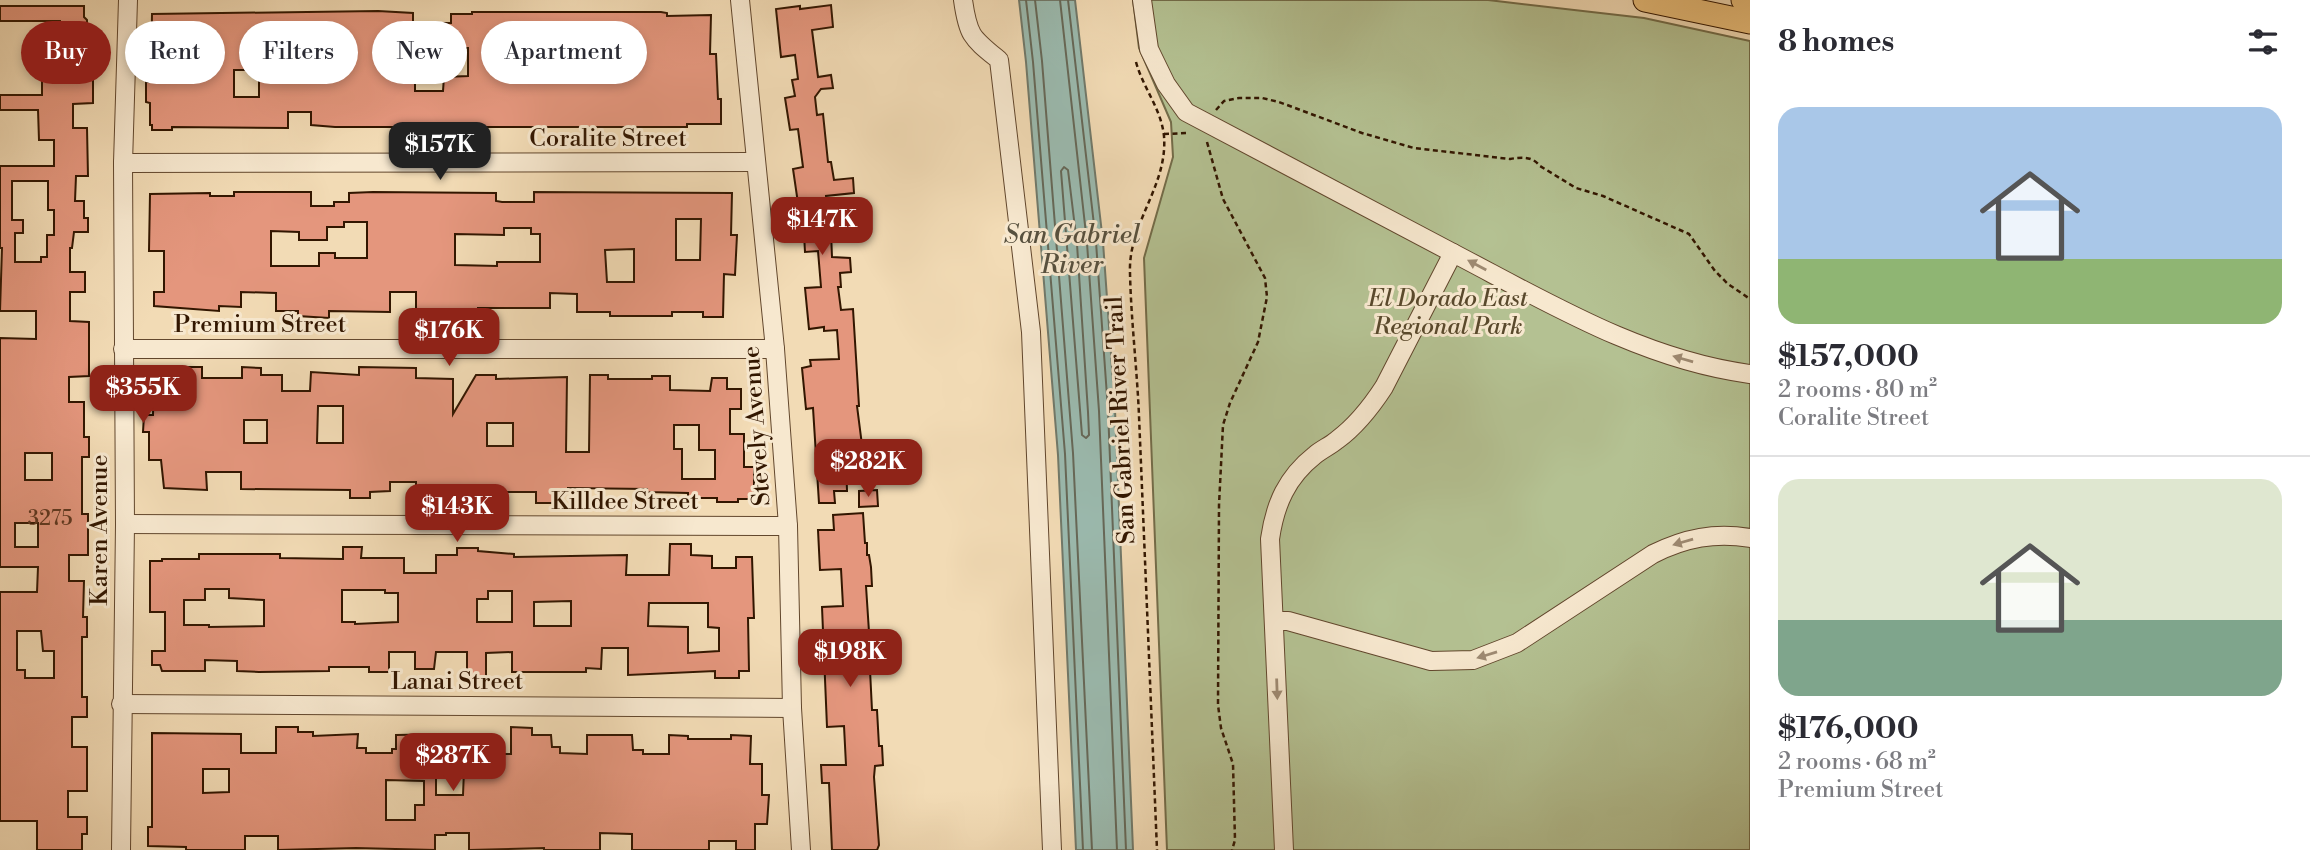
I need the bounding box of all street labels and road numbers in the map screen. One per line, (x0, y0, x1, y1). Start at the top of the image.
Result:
street label: Coralite Street (529, 124, 687, 154)
street label: San Gabriel River Trail (1100, 295, 1142, 545)
street label: Premium Street (174, 310, 347, 340)
street label: Stevely Avenue (736, 345, 778, 507)
street label: Karen Avenue (85, 454, 115, 606)
street label: Killdee Street (551, 487, 699, 517)
street label: Lanai Street (391, 667, 524, 697)

